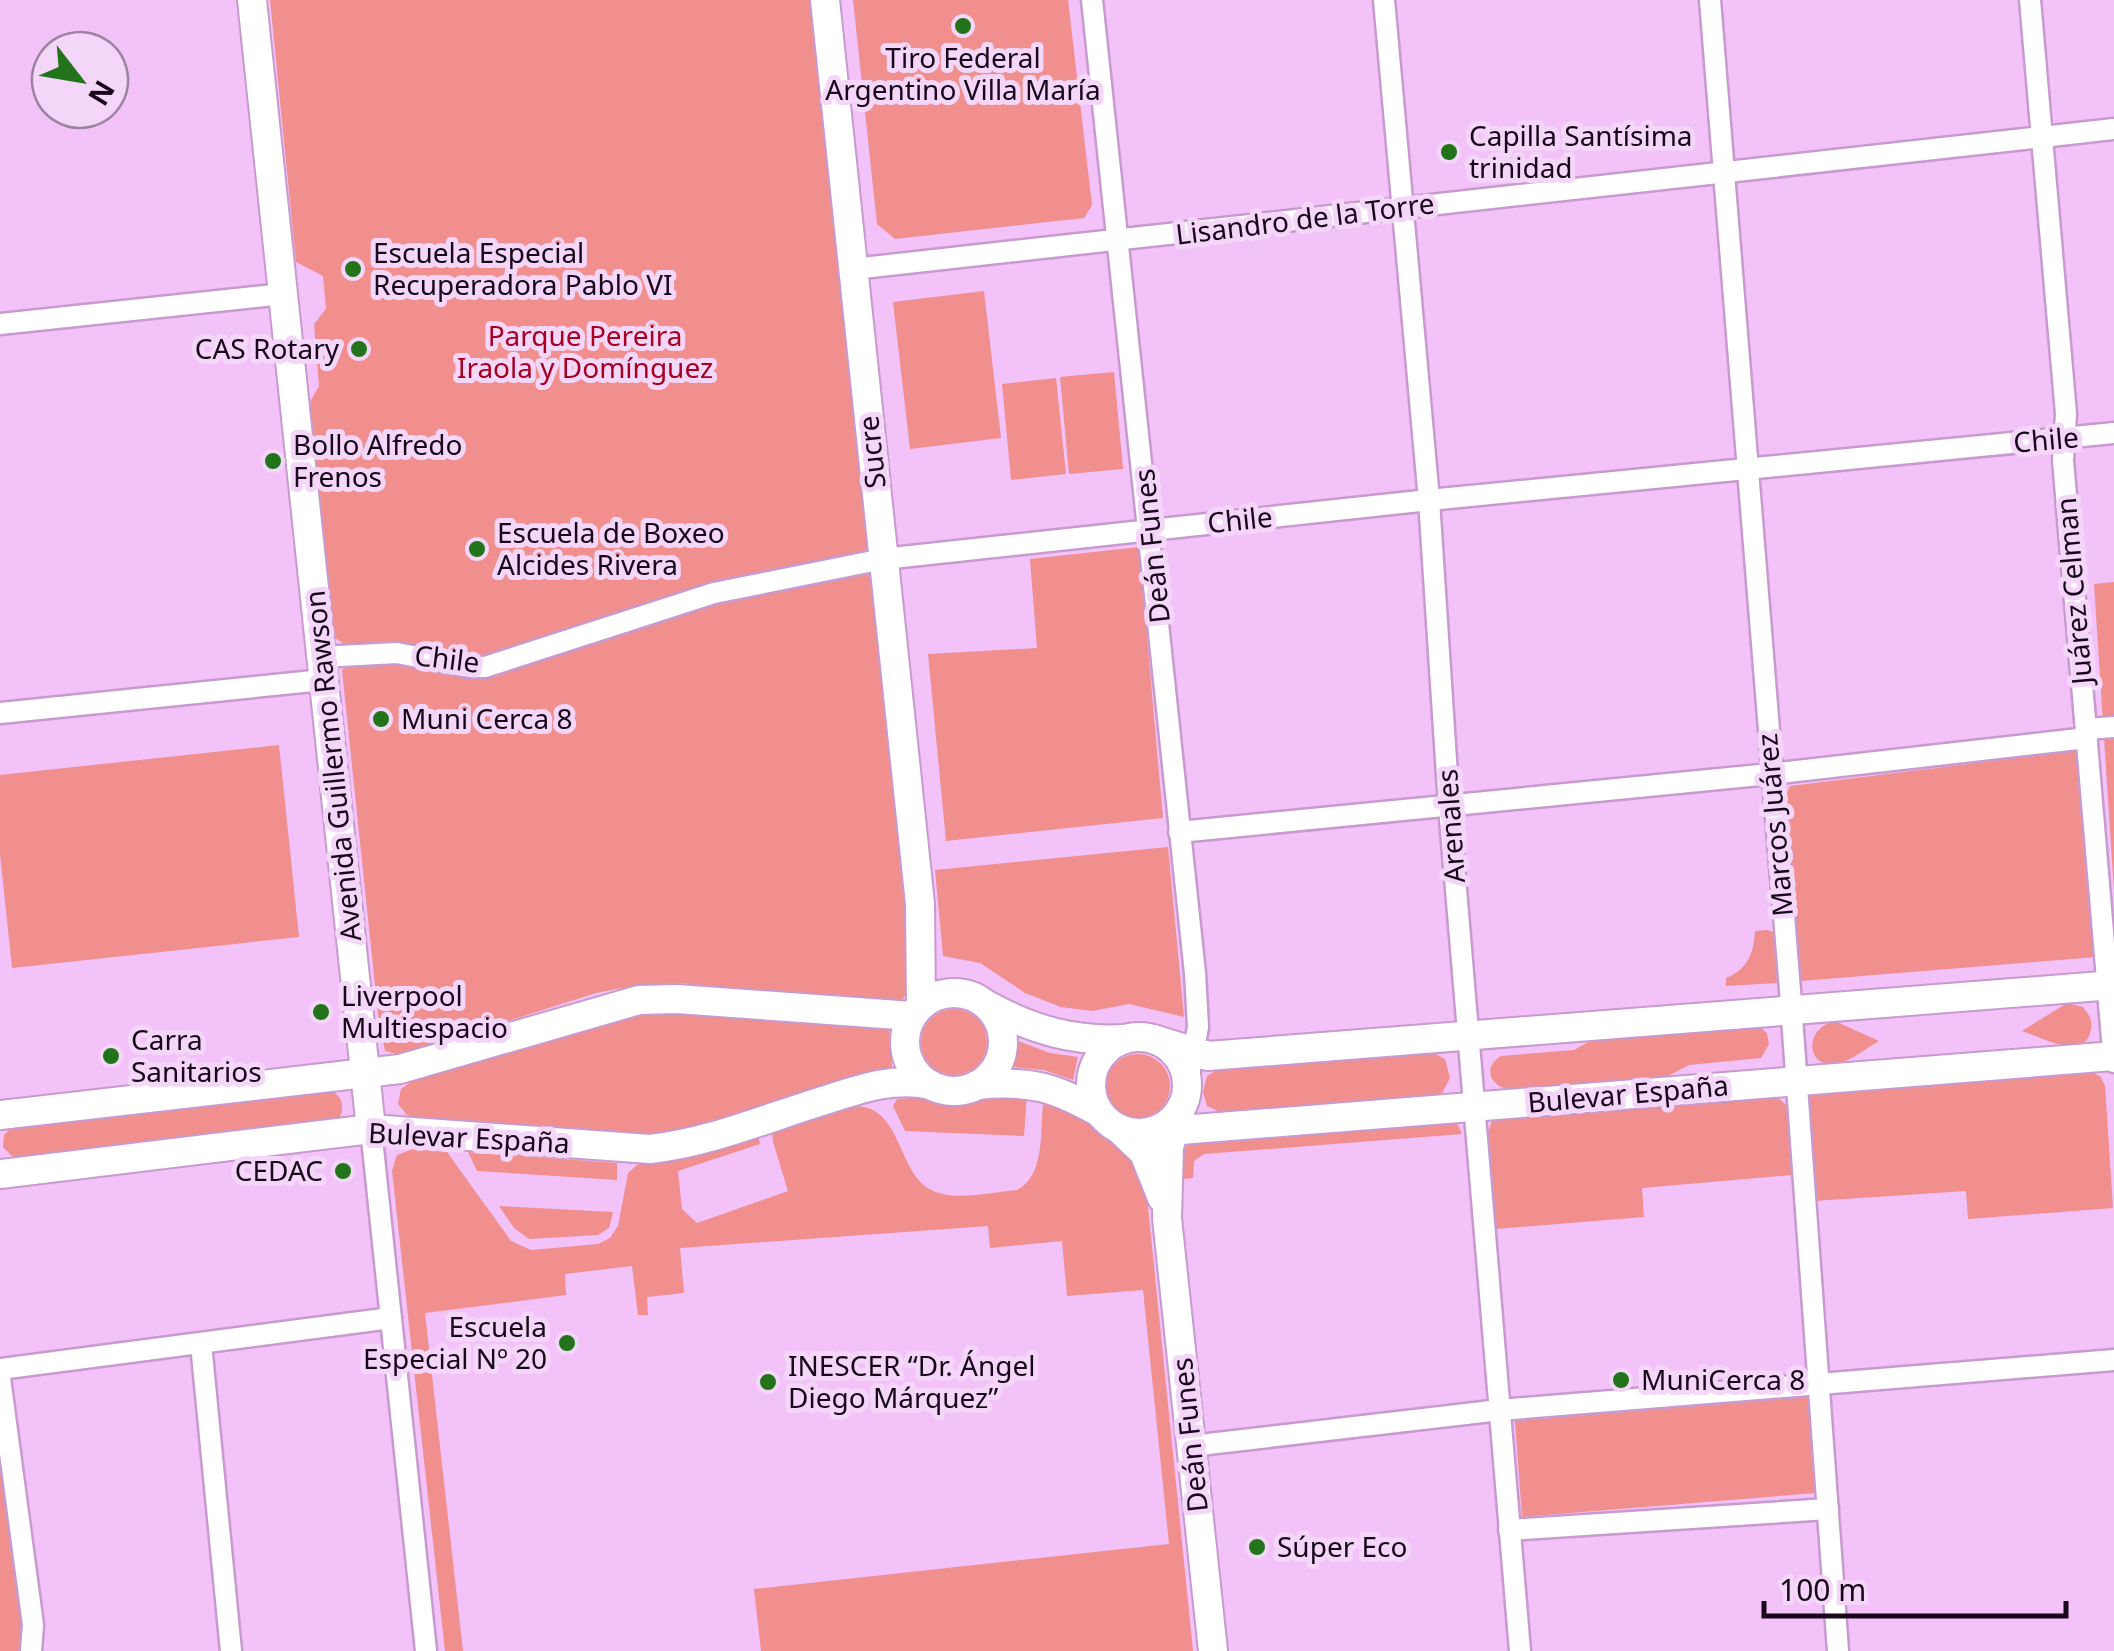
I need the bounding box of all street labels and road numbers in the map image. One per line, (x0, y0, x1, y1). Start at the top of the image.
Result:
street label: Lisandro de la Torre (1173, 183, 1436, 253)
street label: Sucre (848, 414, 894, 490)
street label: Chile (2012, 417, 2080, 461)
street label: Deán Funes (1124, 467, 1178, 625)
street label: Juárez Celman (2046, 496, 2100, 689)
street label: Chile (1205, 497, 1274, 541)
street label: Avenida Guillermo Rawson (295, 589, 369, 943)
street label: Chile (412, 635, 482, 681)
street label: Marcos Juárez (1747, 732, 1801, 918)
street label: Arenales (1427, 768, 1473, 884)
street label: Bulevar España (1526, 1065, 1730, 1121)
street label: Bulevar España (367, 1113, 571, 1161)
street label: Deán Funes (1162, 1356, 1216, 1514)

